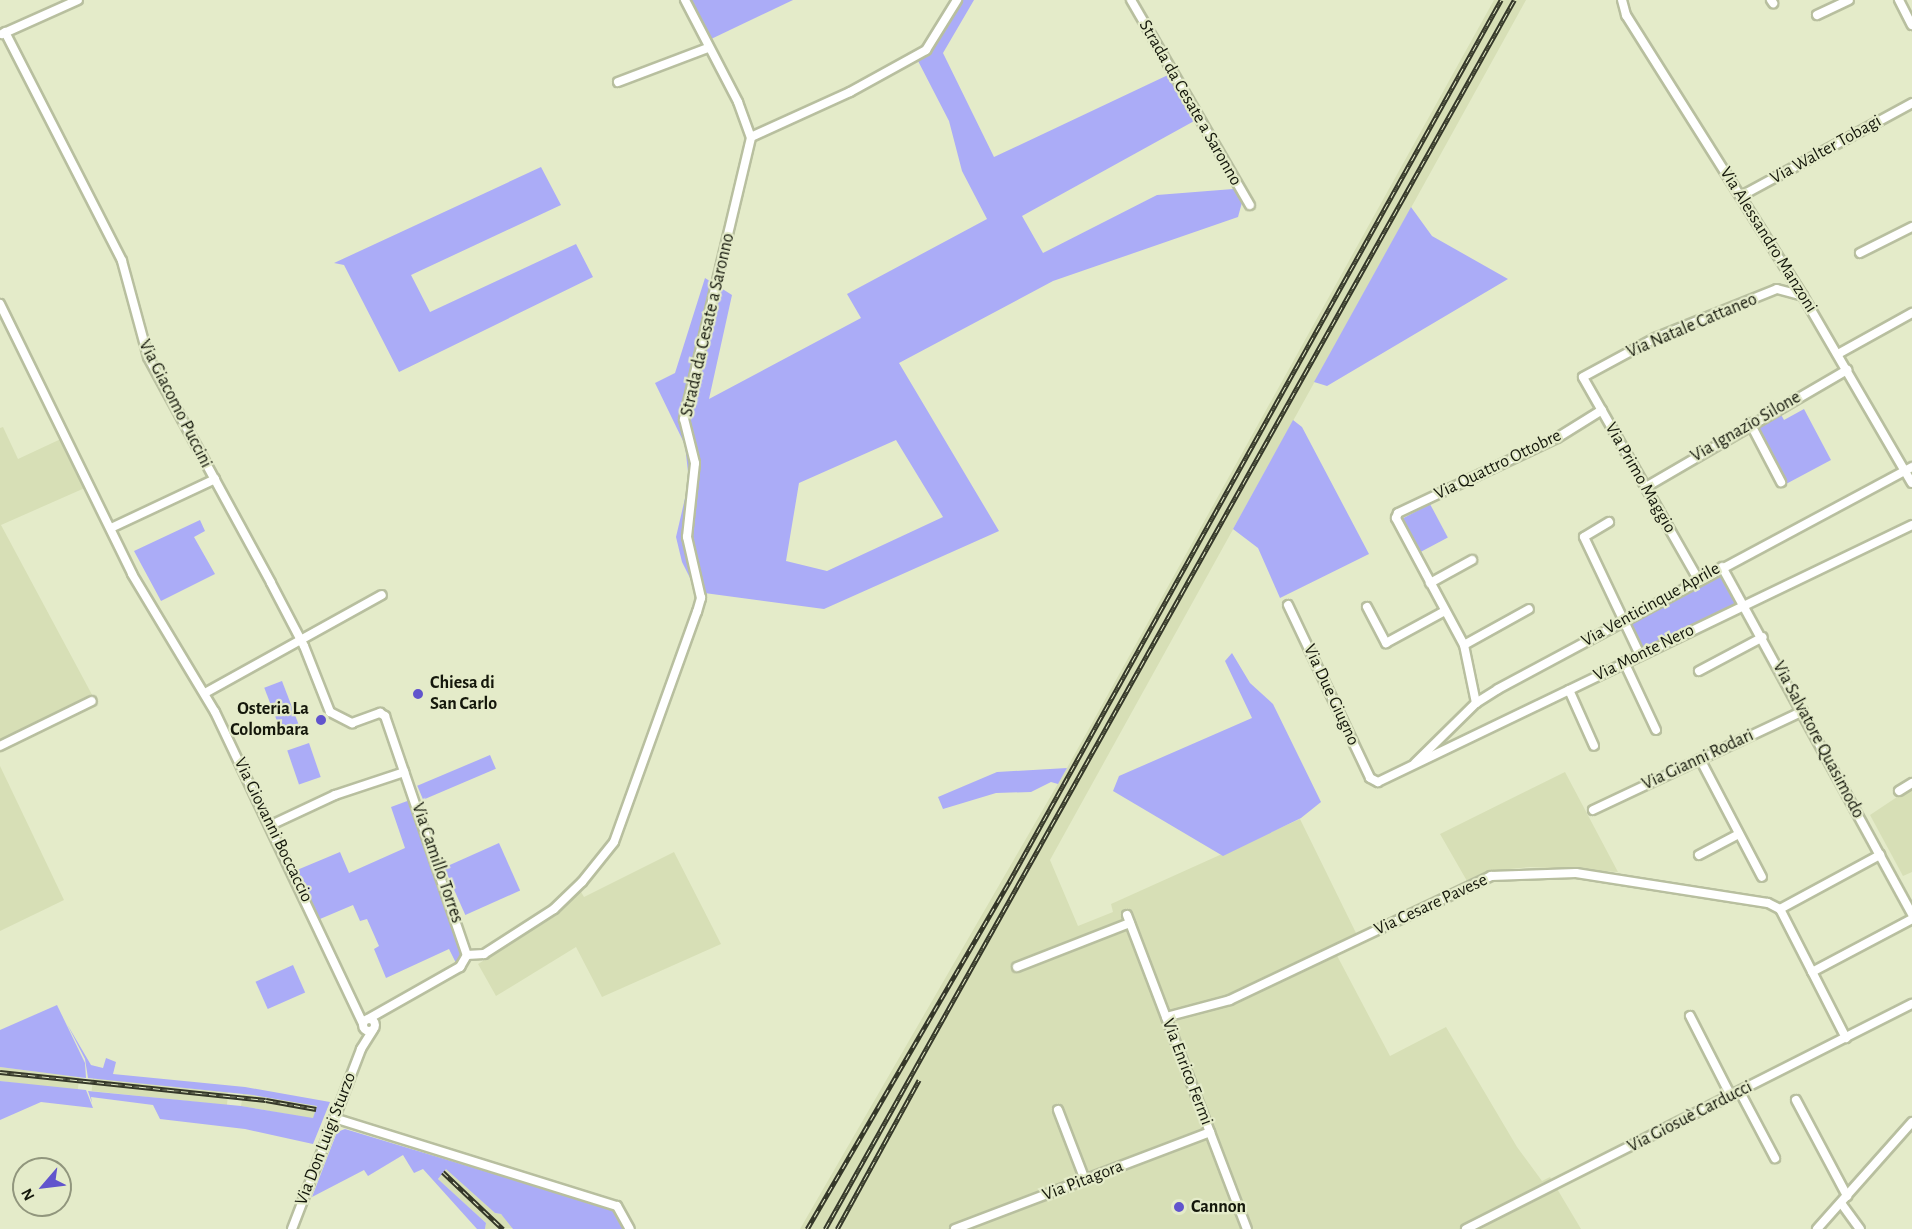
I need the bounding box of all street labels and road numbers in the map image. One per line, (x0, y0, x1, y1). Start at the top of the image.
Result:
street label: Strada da Cesate a Saronno (1134, 16, 1246, 190)
street label: Via Walter Tobagi (1767, 111, 1885, 189)
street label: Via Alessandro Manzoni (1714, 163, 1822, 317)
street label: Strada da Cesate a Saronno (676, 231, 740, 419)
street label: Via Natale Cattaneo (1624, 289, 1760, 363)
street label: Via Giacomo Puccini (133, 336, 217, 472)
street label: Via Ignazio Silone (1687, 387, 1805, 467)
street label: Via Primo Maggio (1600, 419, 1680, 537)
street label: Via Quattro Ottobre (1431, 425, 1565, 505)
street label: Via Venticinque Aprile (1578, 558, 1724, 652)
street label: Via Monte Nero (1590, 619, 1698, 687)
street label: Via Due Giugno (1298, 641, 1364, 749)
street label: Via Salvatore Quasimodo (1767, 658, 1869, 822)
street label: Via Gianni Rodari (1639, 725, 1757, 795)
street label: Via Giovanni Boccaccio (229, 754, 317, 906)
street label: Via Camillo Torres (406, 800, 468, 926)
street label: Via Cesare Pavese (1371, 869, 1491, 941)
street label: Via Enrico Fermi (1157, 1016, 1217, 1128)
street label: Via Don Luigi Sturzo (291, 1070, 361, 1208)
street label: Via Giosuè Carducci (1624, 1076, 1756, 1158)
street label: Via Pitagora (1039, 1156, 1127, 1206)

